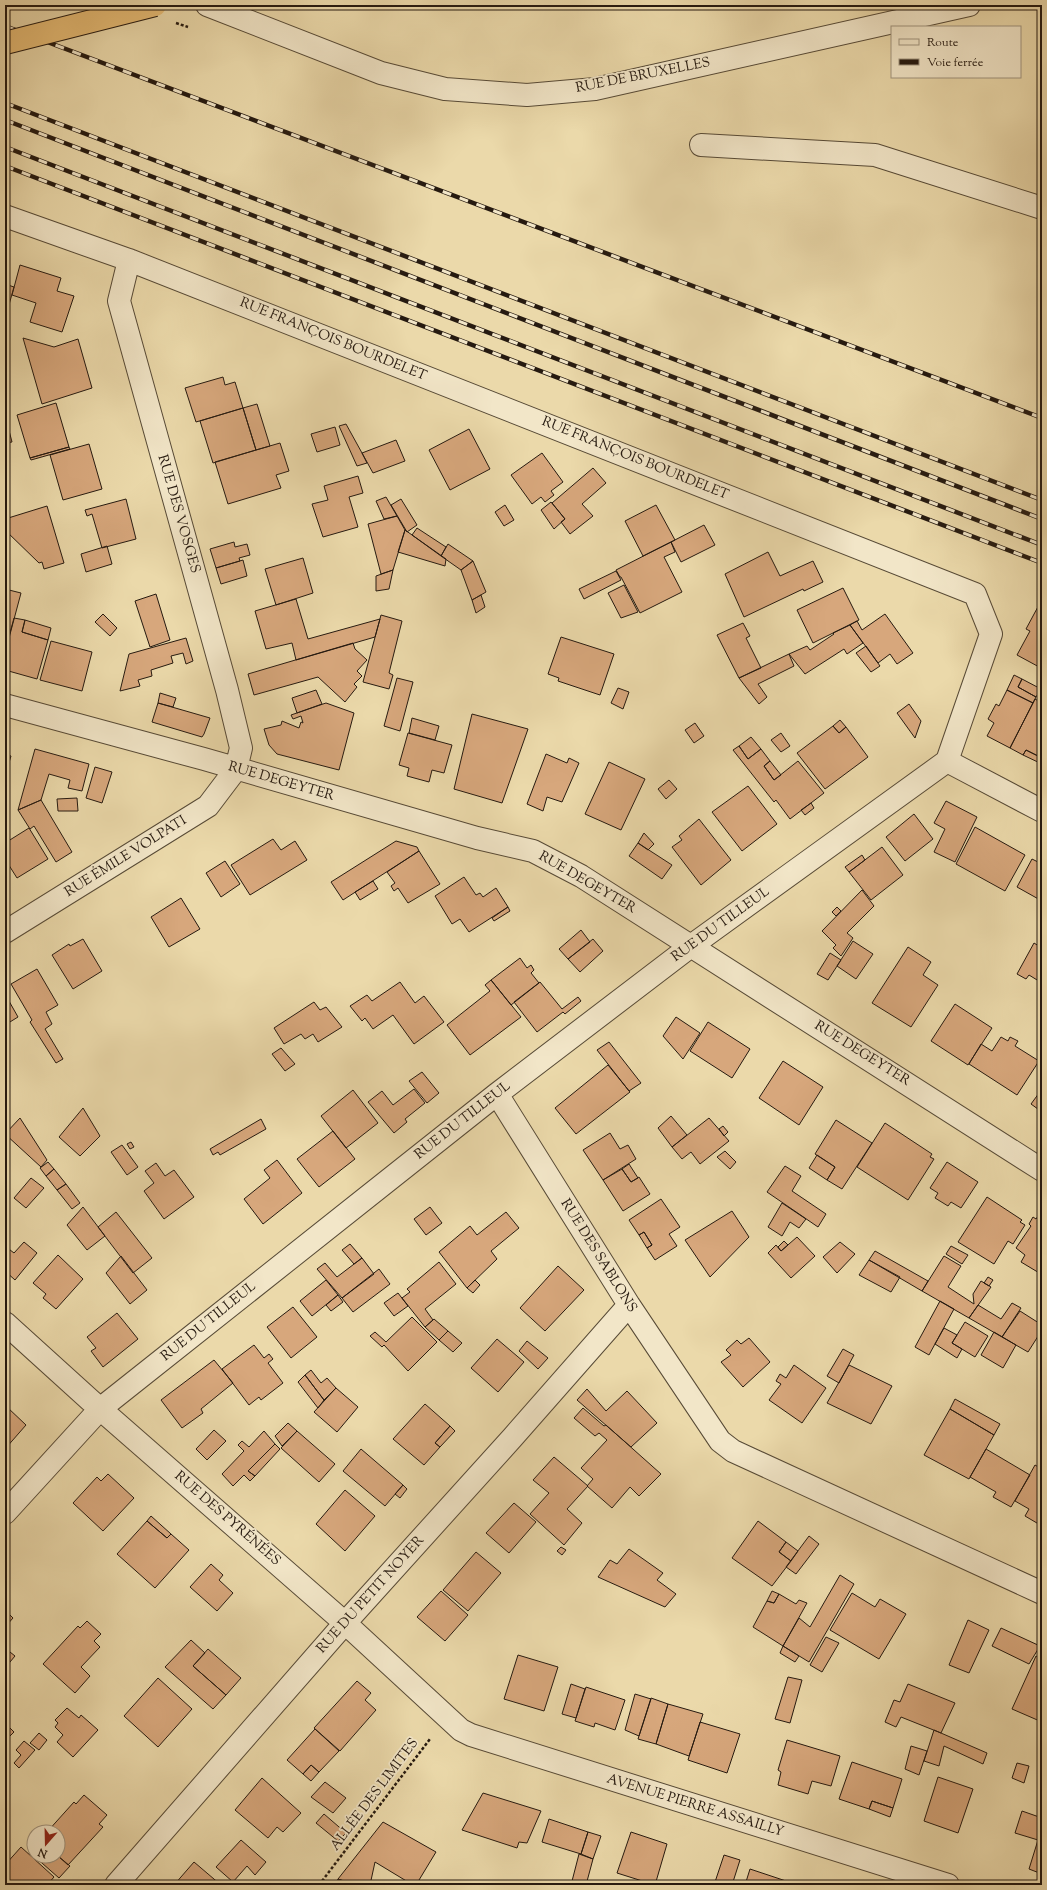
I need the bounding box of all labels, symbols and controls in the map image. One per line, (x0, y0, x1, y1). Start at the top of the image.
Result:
legend (891, 26, 1021, 78)
text: Route (927, 34, 959, 52)
street label: RUE DE BRUXELLES (574, 53, 712, 99)
text: Voie ferrée (927, 54, 984, 72)
street label: RUE FRANÇOIS BOURDELET (236, 293, 430, 387)
street label: RUE FRANÇOIS BOURDELET (538, 412, 732, 506)
street label: RUE DES VOSGES (152, 452, 204, 576)
street label: RUE DEGEYTER (225, 757, 337, 807)
street label: RUE ÉMILE VOLPATI (61, 811, 191, 903)
street label: RUE DEGEYTER (534, 847, 640, 919)
street label: RUE DU TILLEUL (668, 882, 775, 968)
street label: RUE DEGEYTER (810, 1016, 914, 1092)
street label: RUE DU TILLEUL (411, 1077, 516, 1165)
street label: RUE DES SABLONS (555, 1195, 641, 1317)
street label: RUE DU TILLEUL (157, 1277, 261, 1367)
street label: RUE DES PYRÉNÉES (169, 1467, 285, 1571)
street label: RUE DU PETIT NOYER (313, 1532, 429, 1658)
street label: ALLÉE DES LIMITES (326, 1735, 424, 1855)
street label: AVENUE PIERRE ASSAILLY (604, 1769, 786, 1843)
north arrow (26, 1824, 66, 1864)
text: N (36, 1843, 51, 1862)

